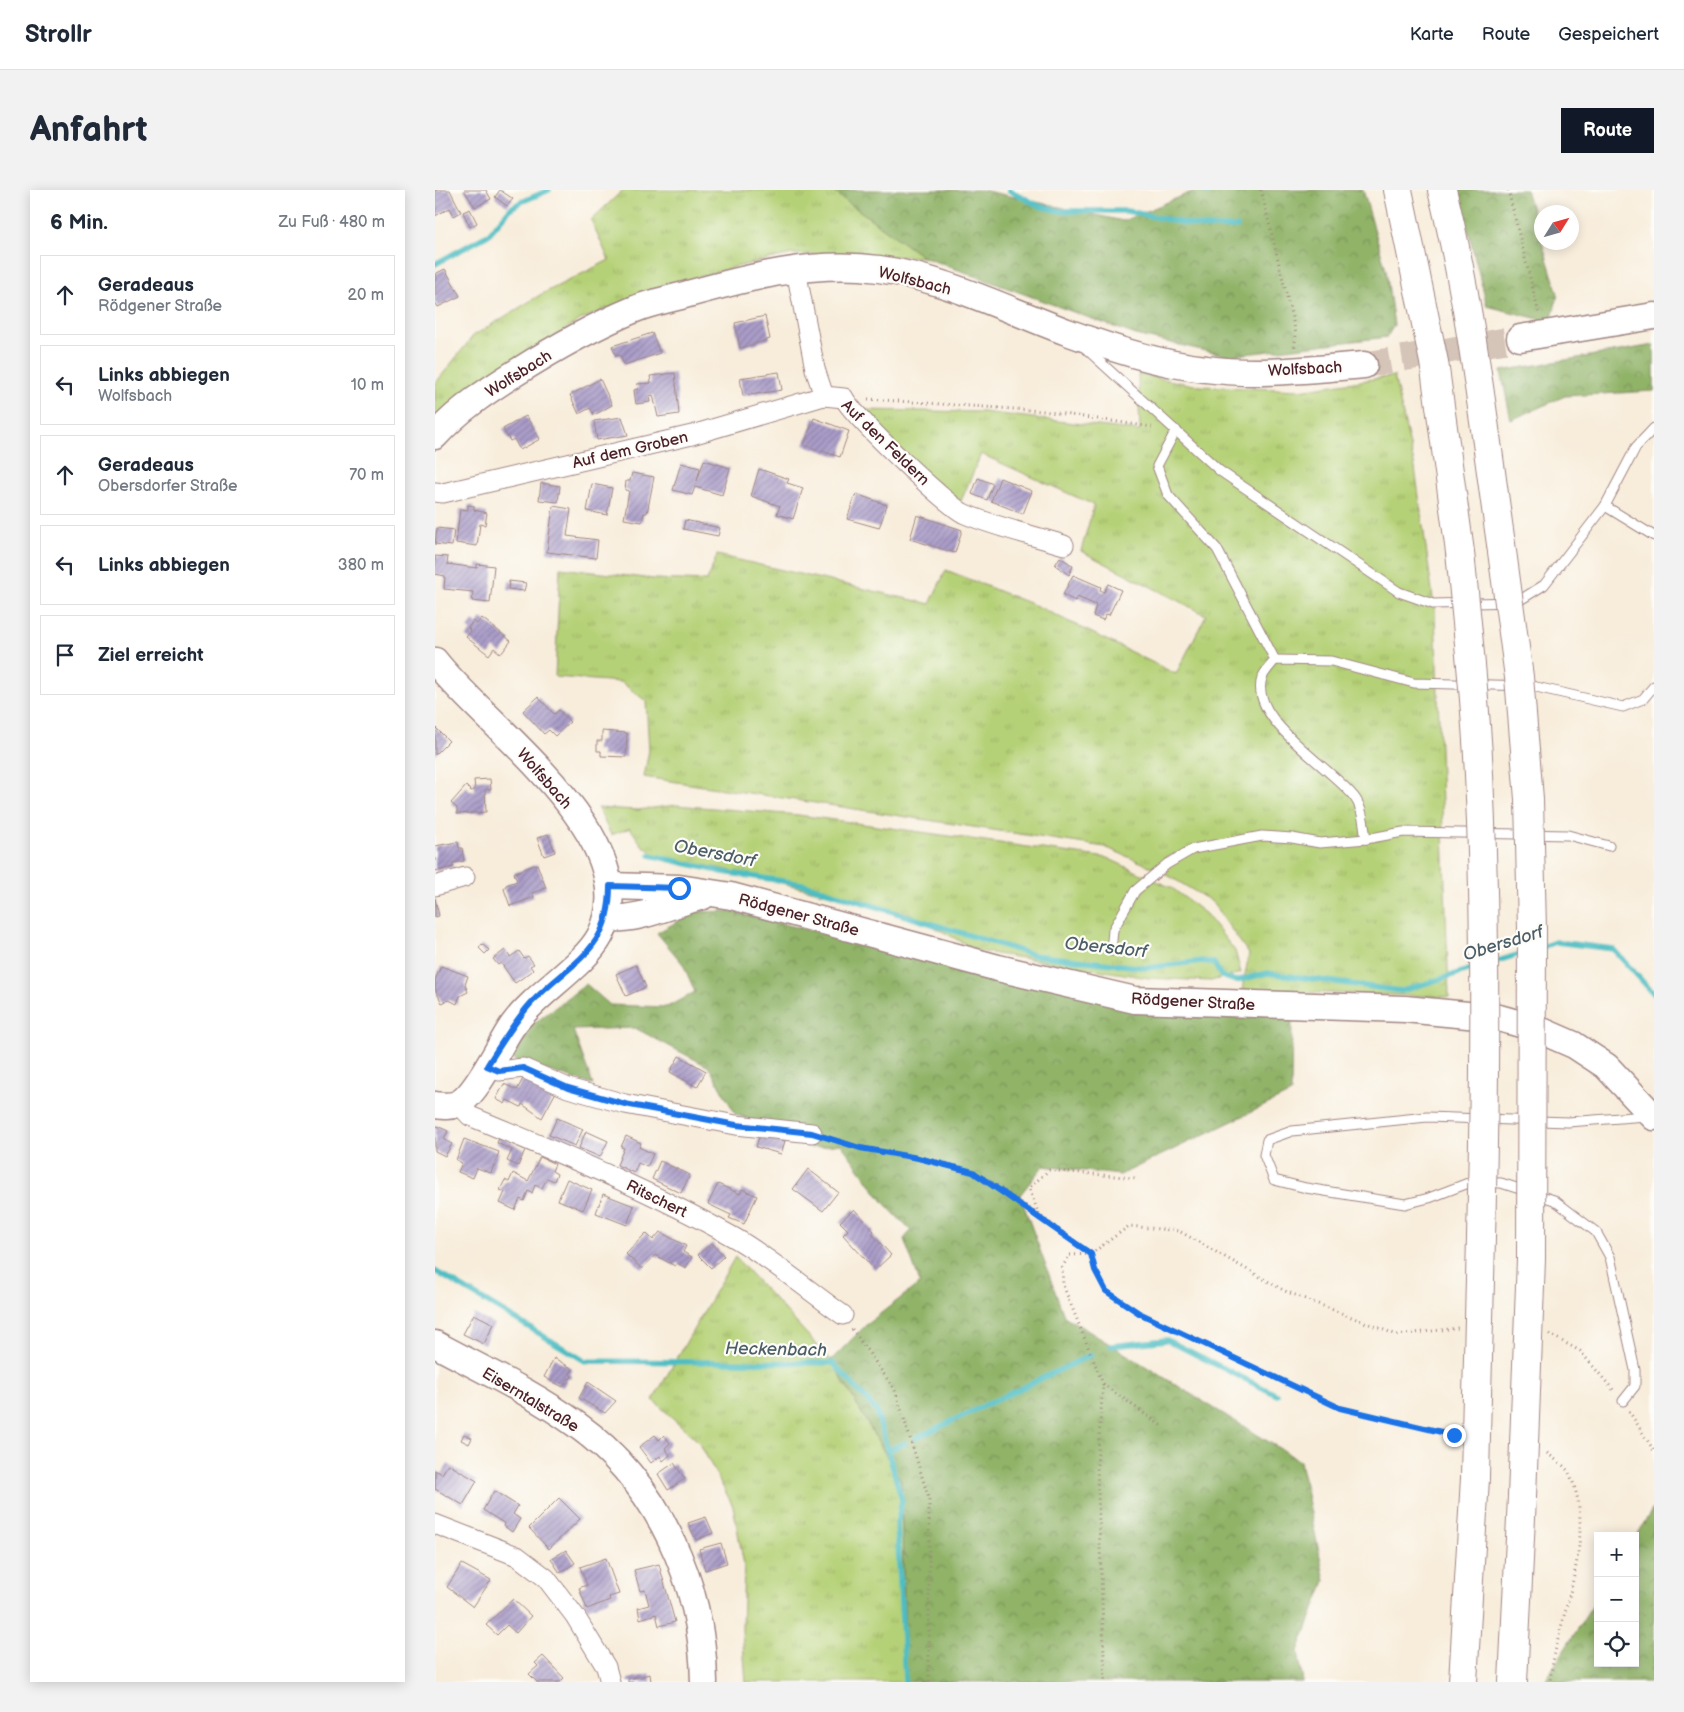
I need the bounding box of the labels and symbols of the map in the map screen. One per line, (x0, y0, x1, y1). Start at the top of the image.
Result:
north arrow (1534, 205, 1579, 250)
street label: Wolfsbach (876, 263, 953, 300)
street label: Wolfsbach (482, 346, 555, 402)
street label: Wolfsbach (1268, 358, 1343, 381)
street label: Auf den Feldern (837, 396, 933, 490)
street label: Auf dem Groben (571, 428, 690, 473)
street label: Wolfsbach (512, 745, 575, 813)
water label: Obersdorf (672, 835, 760, 872)
route start (668, 877, 691, 900)
street label: Rödgener Straße (736, 890, 862, 941)
water label: Obersdorf (1460, 921, 1548, 966)
water label: Obersdorf (1064, 933, 1151, 963)
street label: Rödgener Straße (1130, 990, 1256, 1015)
street label: Ritschert (623, 1176, 690, 1222)
water label: Heckenbach (725, 1338, 827, 1361)
street label: Eiserntalstraße (478, 1364, 582, 1437)
route end (1443, 1424, 1466, 1447)

